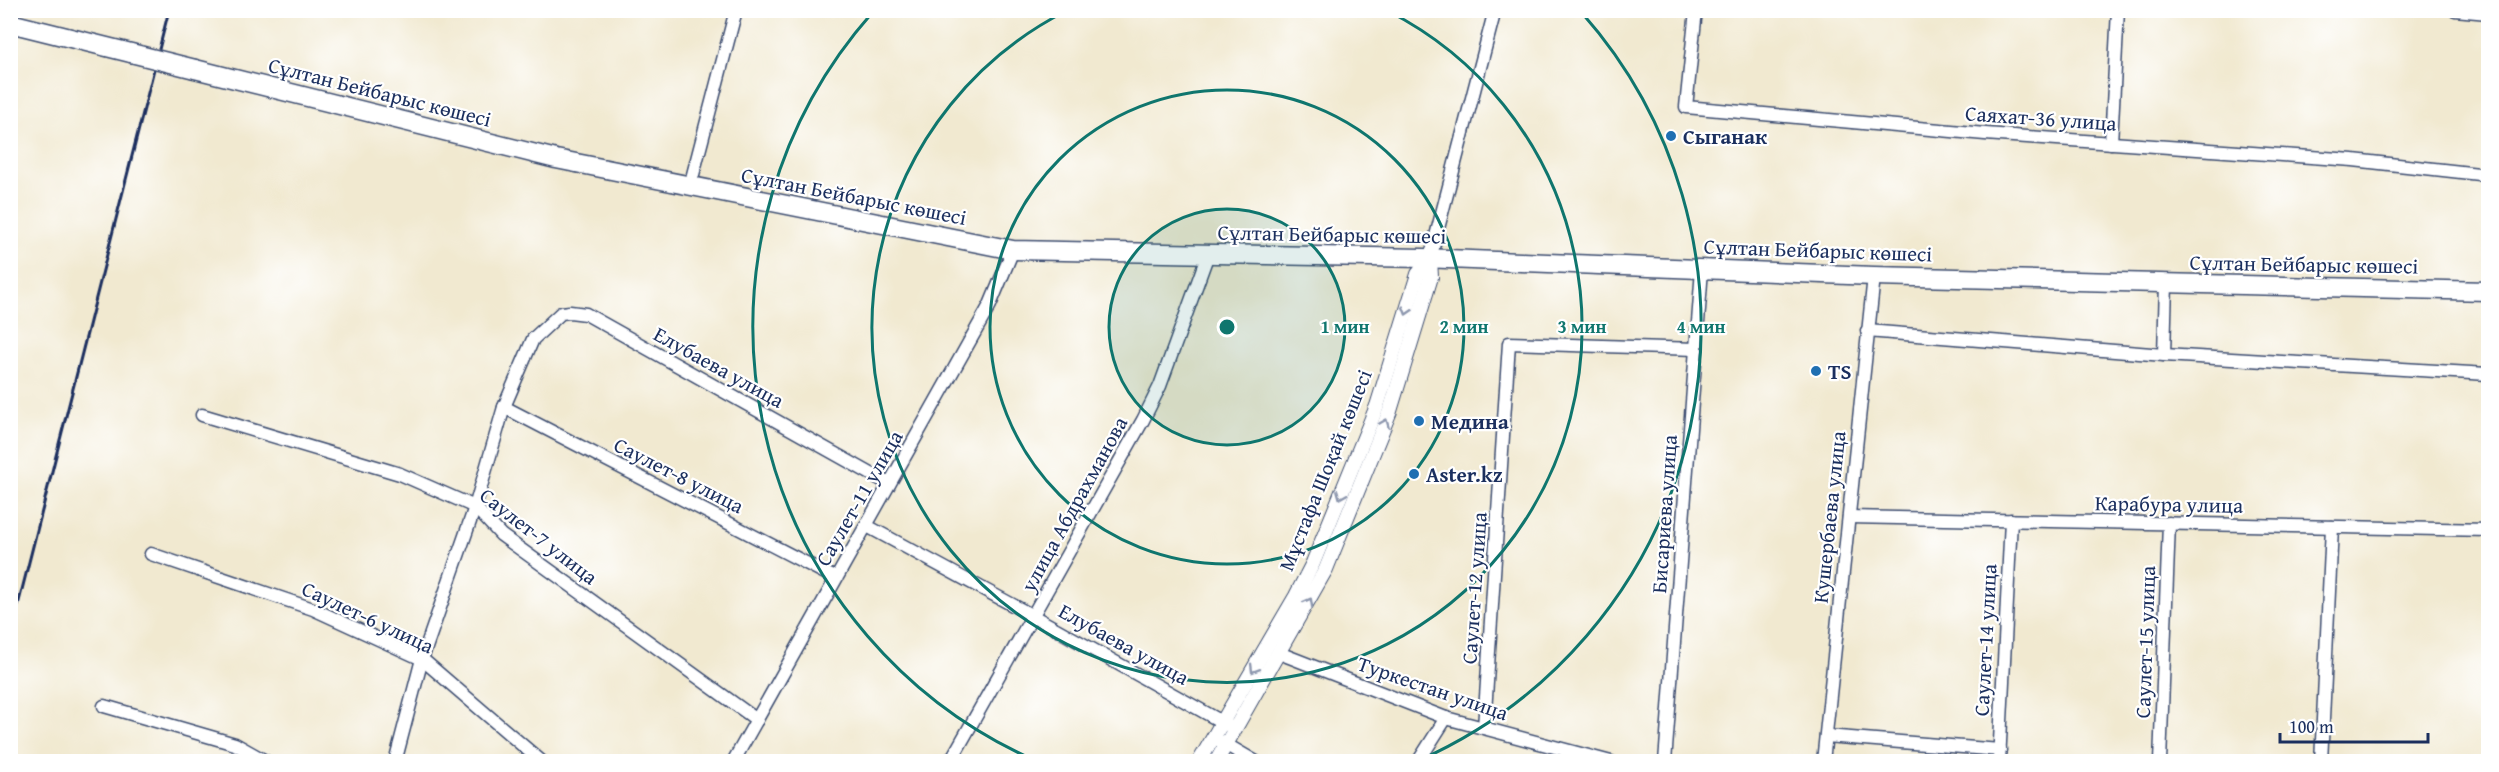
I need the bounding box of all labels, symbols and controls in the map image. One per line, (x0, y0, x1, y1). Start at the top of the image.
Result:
street label: Сұлтан Бейбарыс көшесі (265, 49, 495, 135)
street label: Саяхат-36 улица (1964, 97, 2118, 139)
place label: Сыганак (1683, 121, 1768, 152)
marker: Сыганак (1664, 129, 1678, 143)
street label: Сұлтан Бейбарыс көшесі (739, 159, 969, 233)
street label: Сұлтан Бейбарыс көшесі (1217, 217, 1447, 251)
street label: Сұлтан Бейбарыс көшесі (1703, 231, 1933, 269)
street label: Сұлтан Бейбарыс көшесі (2189, 247, 2419, 281)
one-way arrow (1401, 305, 1414, 316)
text: 1 мин (1320, 313, 1370, 340)
text: 2 мин (1439, 313, 1489, 340)
text: 3 мин (1557, 313, 1607, 340)
text: 4 мин (1676, 313, 1726, 340)
centre of rings (1217, 317, 1237, 337)
street label: Елубаева улица (648, 318, 790, 416)
place label: TS (1828, 356, 1851, 387)
street label: Мұстафа Шоқай көшесі (1270, 364, 1380, 575)
marker: TS (1809, 364, 1823, 378)
place label: Медина (1431, 406, 1509, 437)
street label: улица Абдрахманова (1012, 411, 1135, 598)
marker: Медина (1412, 414, 1426, 428)
one-way arrow (1378, 418, 1390, 429)
street label: Саулет-11 улица (807, 424, 911, 572)
street label: Саулет-8 улица (609, 429, 749, 521)
street label: Кушербаева улица (1805, 429, 1853, 605)
street label: Бисариева улица (1643, 434, 1685, 594)
place label: Aster.kz (1426, 459, 1503, 490)
marker: Aster.kz (1407, 467, 1421, 481)
street label: Саулет-7 улица (473, 480, 605, 592)
street label: Карабура улица (2095, 487, 2243, 521)
one-way arrow (1336, 488, 1348, 499)
street label: Саулет-12 улица (1453, 511, 1495, 665)
street label: Саулет-14 улица (1966, 563, 2004, 717)
street label: Саулет-15 улица (2127, 565, 2163, 719)
street label: Саулет-6 улица (297, 573, 439, 661)
street label: Елубаева улица (1053, 595, 1195, 693)
one-way arrow (1302, 598, 1313, 608)
street label: Туркестан улица (1353, 648, 1513, 728)
one-way arrow (1249, 662, 1261, 673)
scale bar (2280, 706, 2428, 744)
text: 100 m (2289, 713, 2334, 740)

